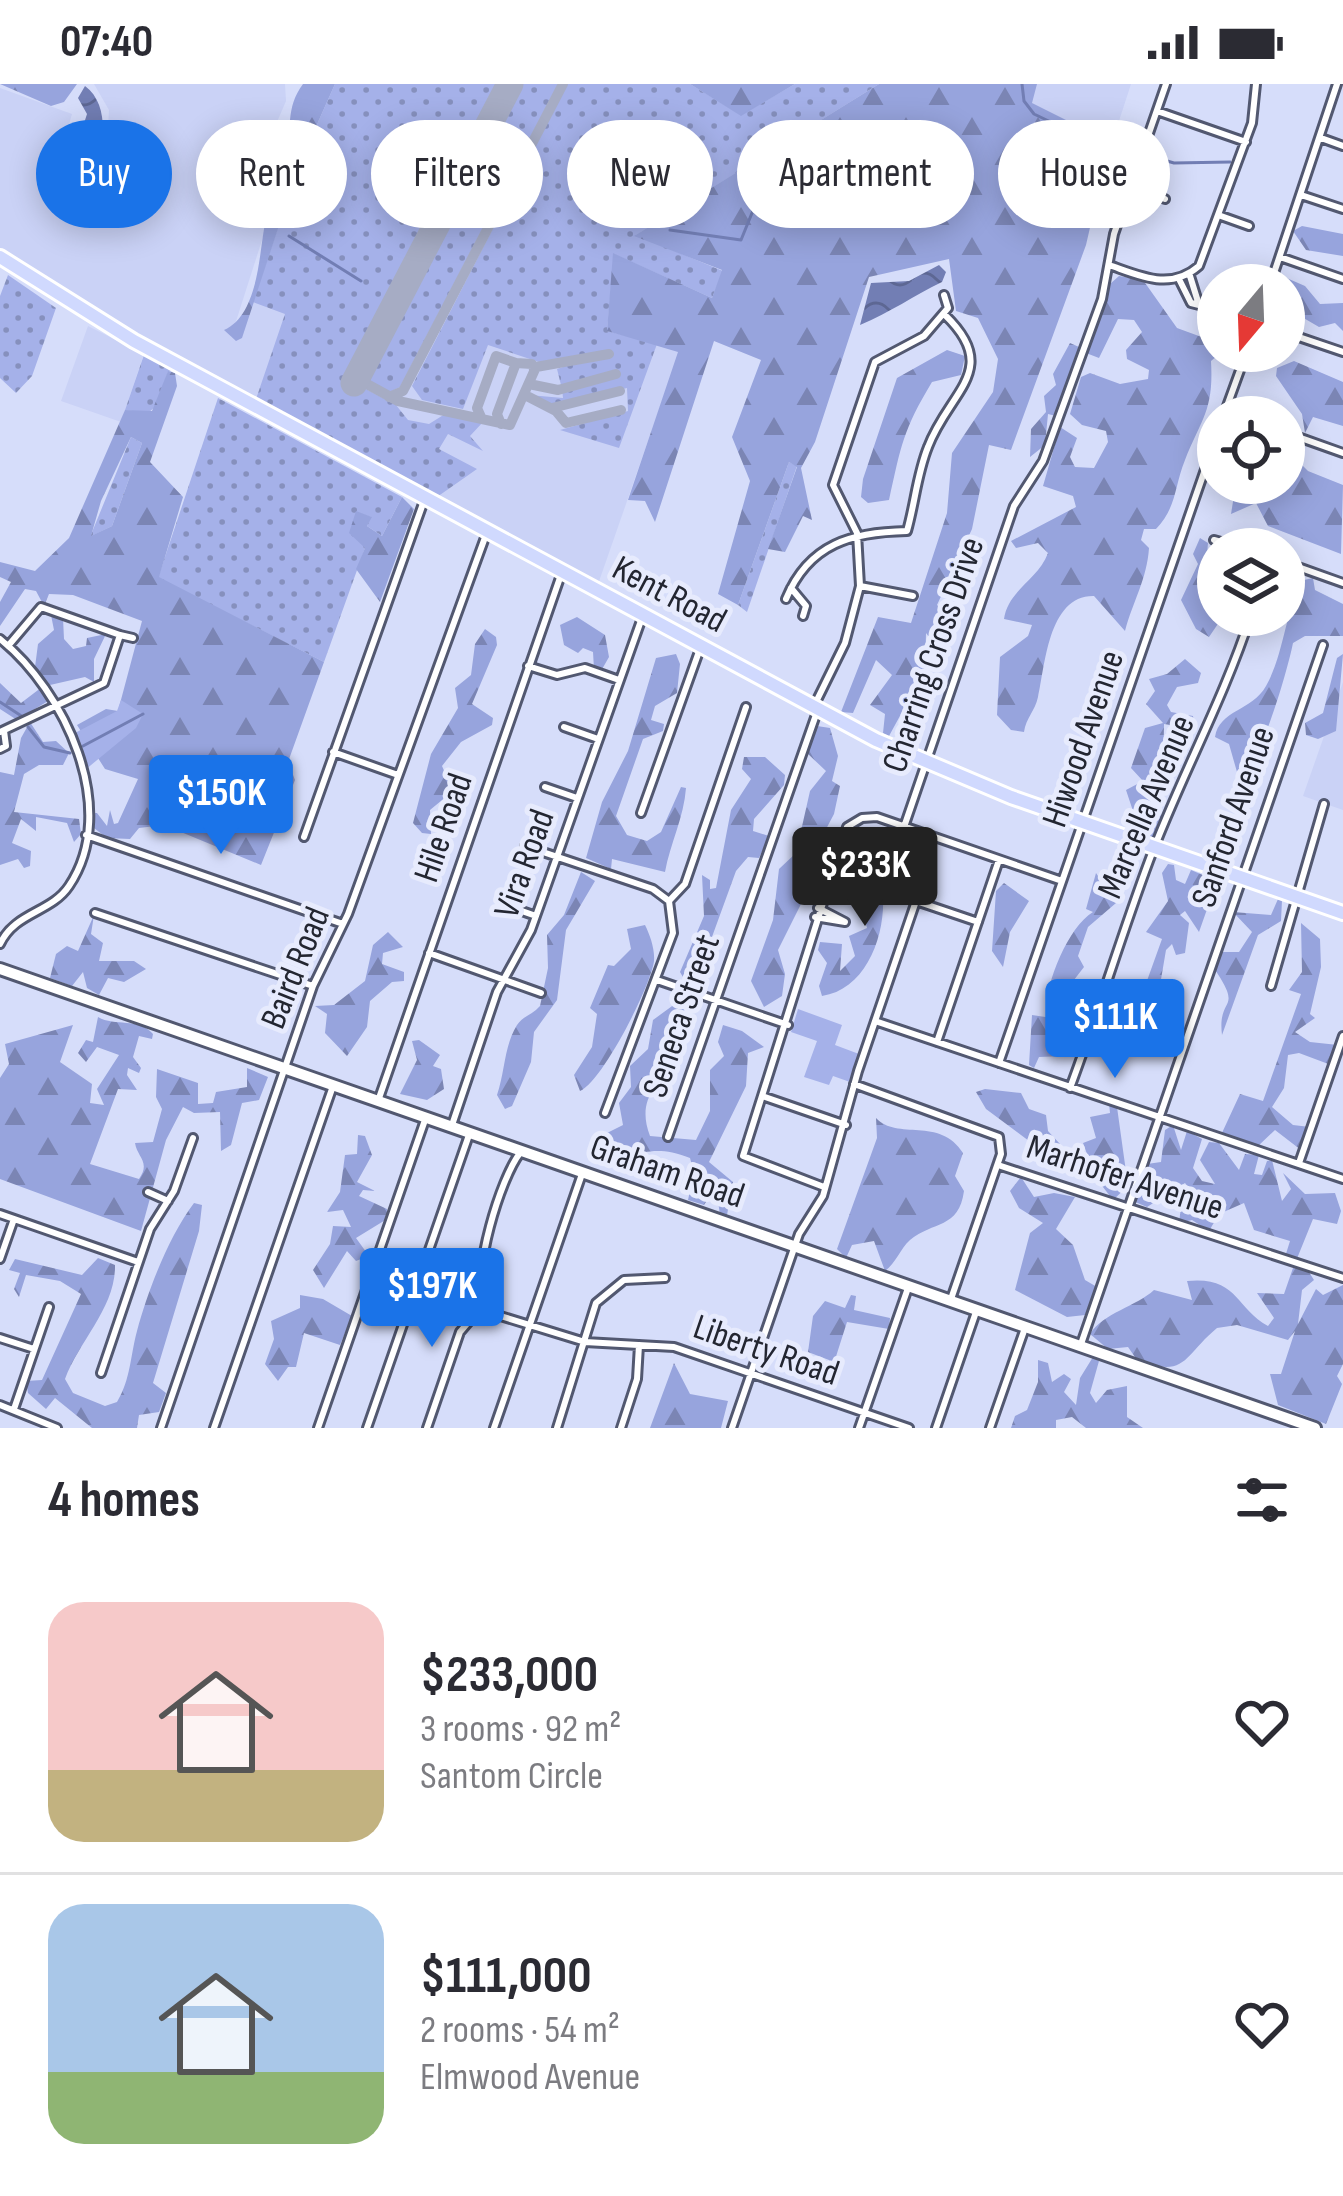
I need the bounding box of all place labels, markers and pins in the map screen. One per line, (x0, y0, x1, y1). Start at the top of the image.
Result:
pin: $150K (137, 755, 305, 857)
pin: $233K (781, 827, 949, 929)
pin: $111K (1031, 979, 1199, 1081)
pin: $197K (348, 1248, 516, 1350)

